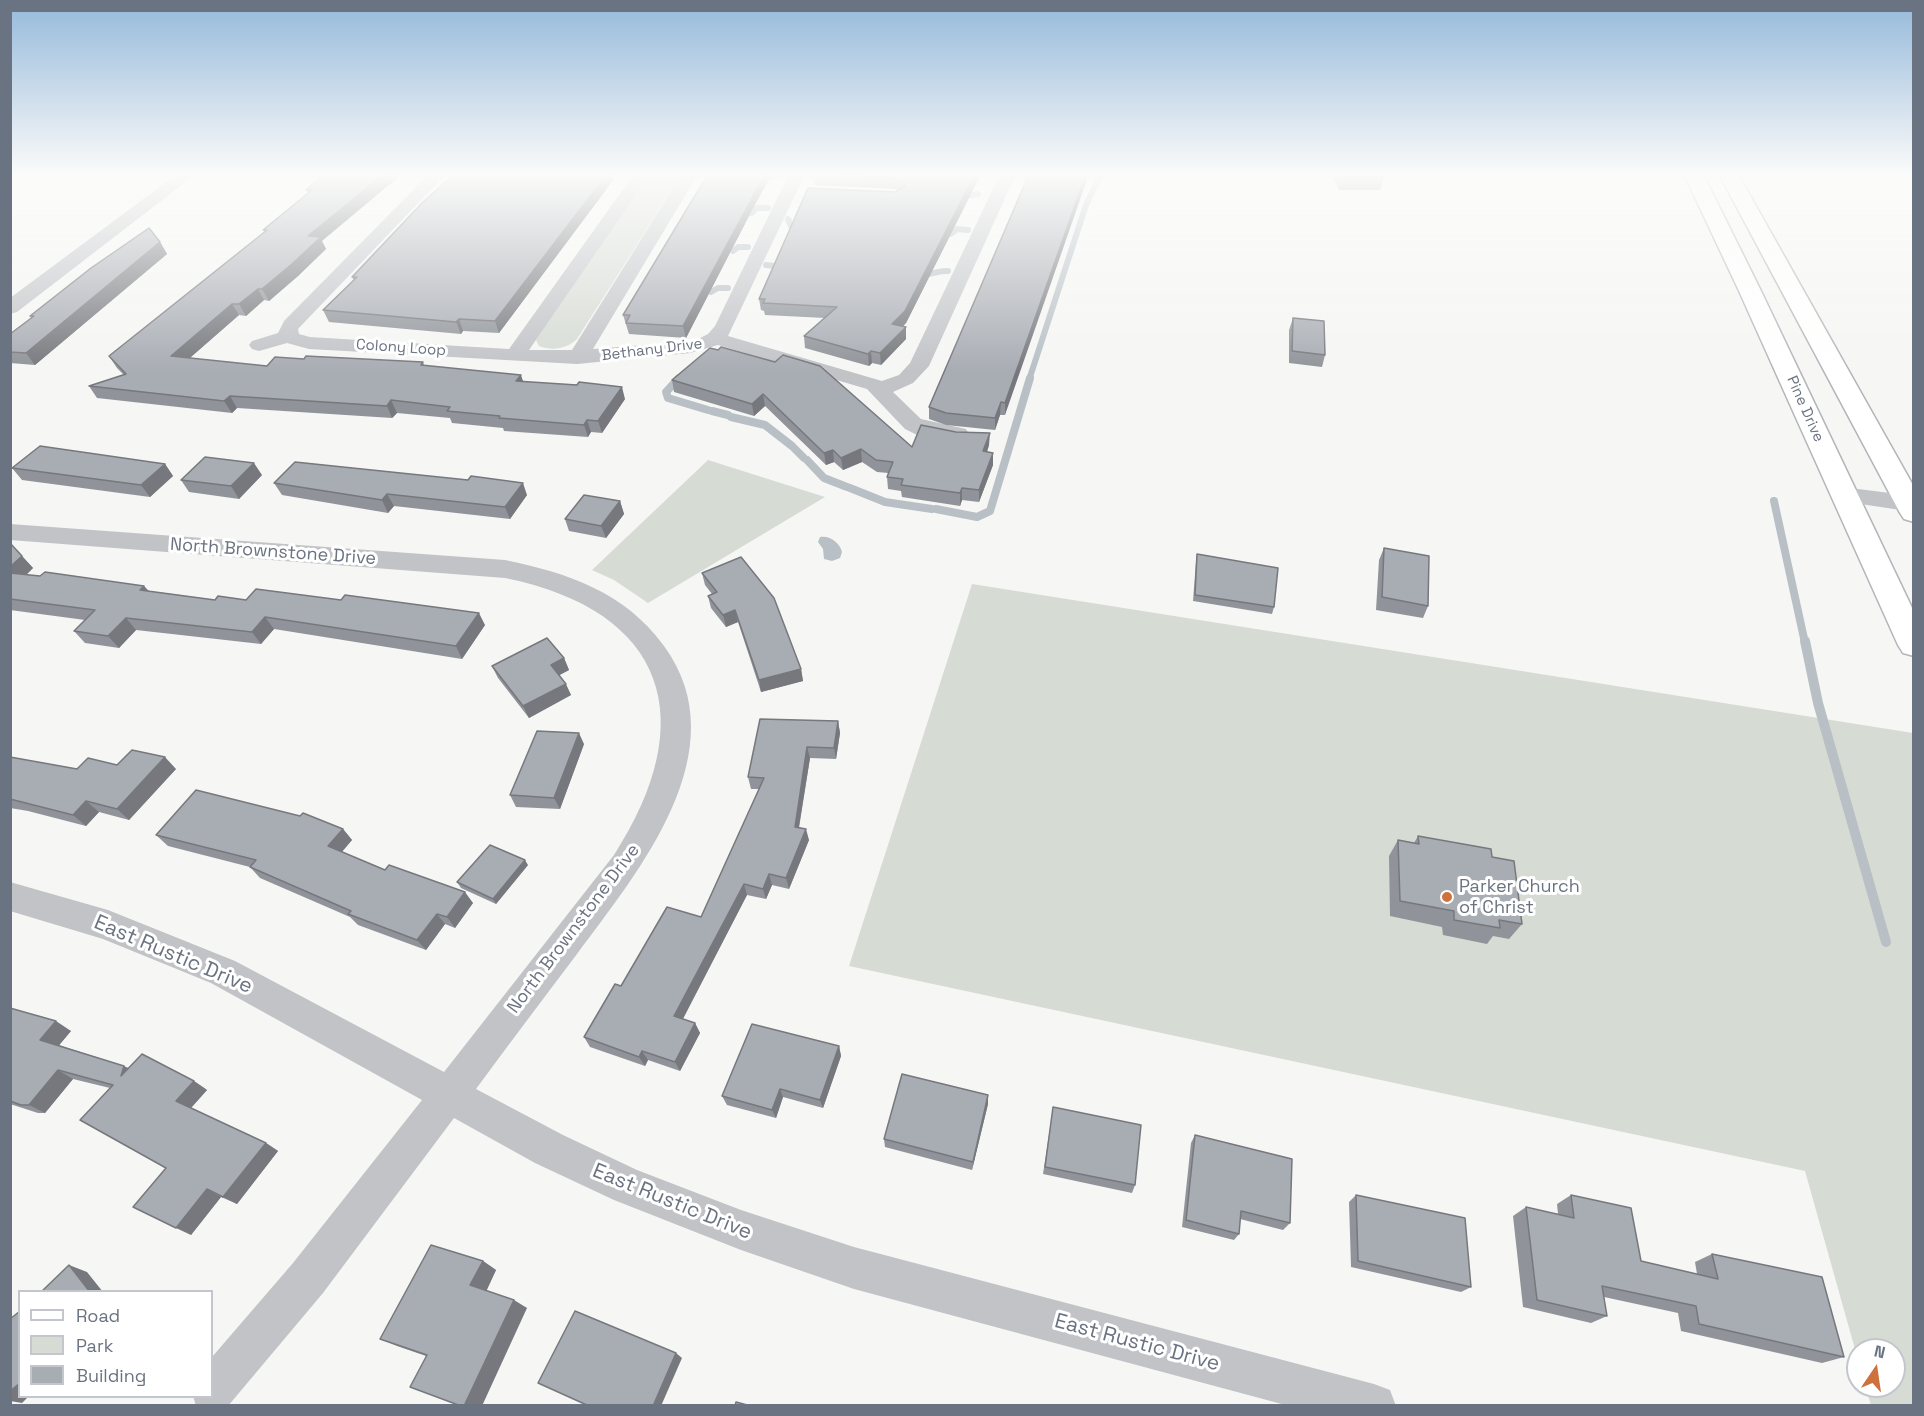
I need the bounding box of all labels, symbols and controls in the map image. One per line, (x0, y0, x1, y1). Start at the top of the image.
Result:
street label: Bethany Drive (601, 335, 703, 365)
street label: Colony Loop (355, 336, 447, 360)
street label: Pine Drive (1782, 373, 1828, 445)
street label: North Brownstone Drive (169, 534, 377, 570)
street label: North Brownstone Drive (503, 840, 645, 1018)
place label: Parker Church of Christ (1459, 876, 1580, 918)
marker: Parker Church of Christ (1440, 890, 1454, 904)
street label: East Rustic Drive (90, 910, 256, 1000)
street label: East Rustic Drive (589, 1159, 755, 1245)
legend (18, 1290, 213, 1398)
text: Road (76, 1304, 120, 1327)
street label: East Rustic Drive (1052, 1309, 1222, 1377)
text: Park (76, 1334, 113, 1357)
north arrow (1846, 1338, 1906, 1398)
text: N (1872, 1340, 1887, 1363)
text: Building (76, 1364, 146, 1387)

